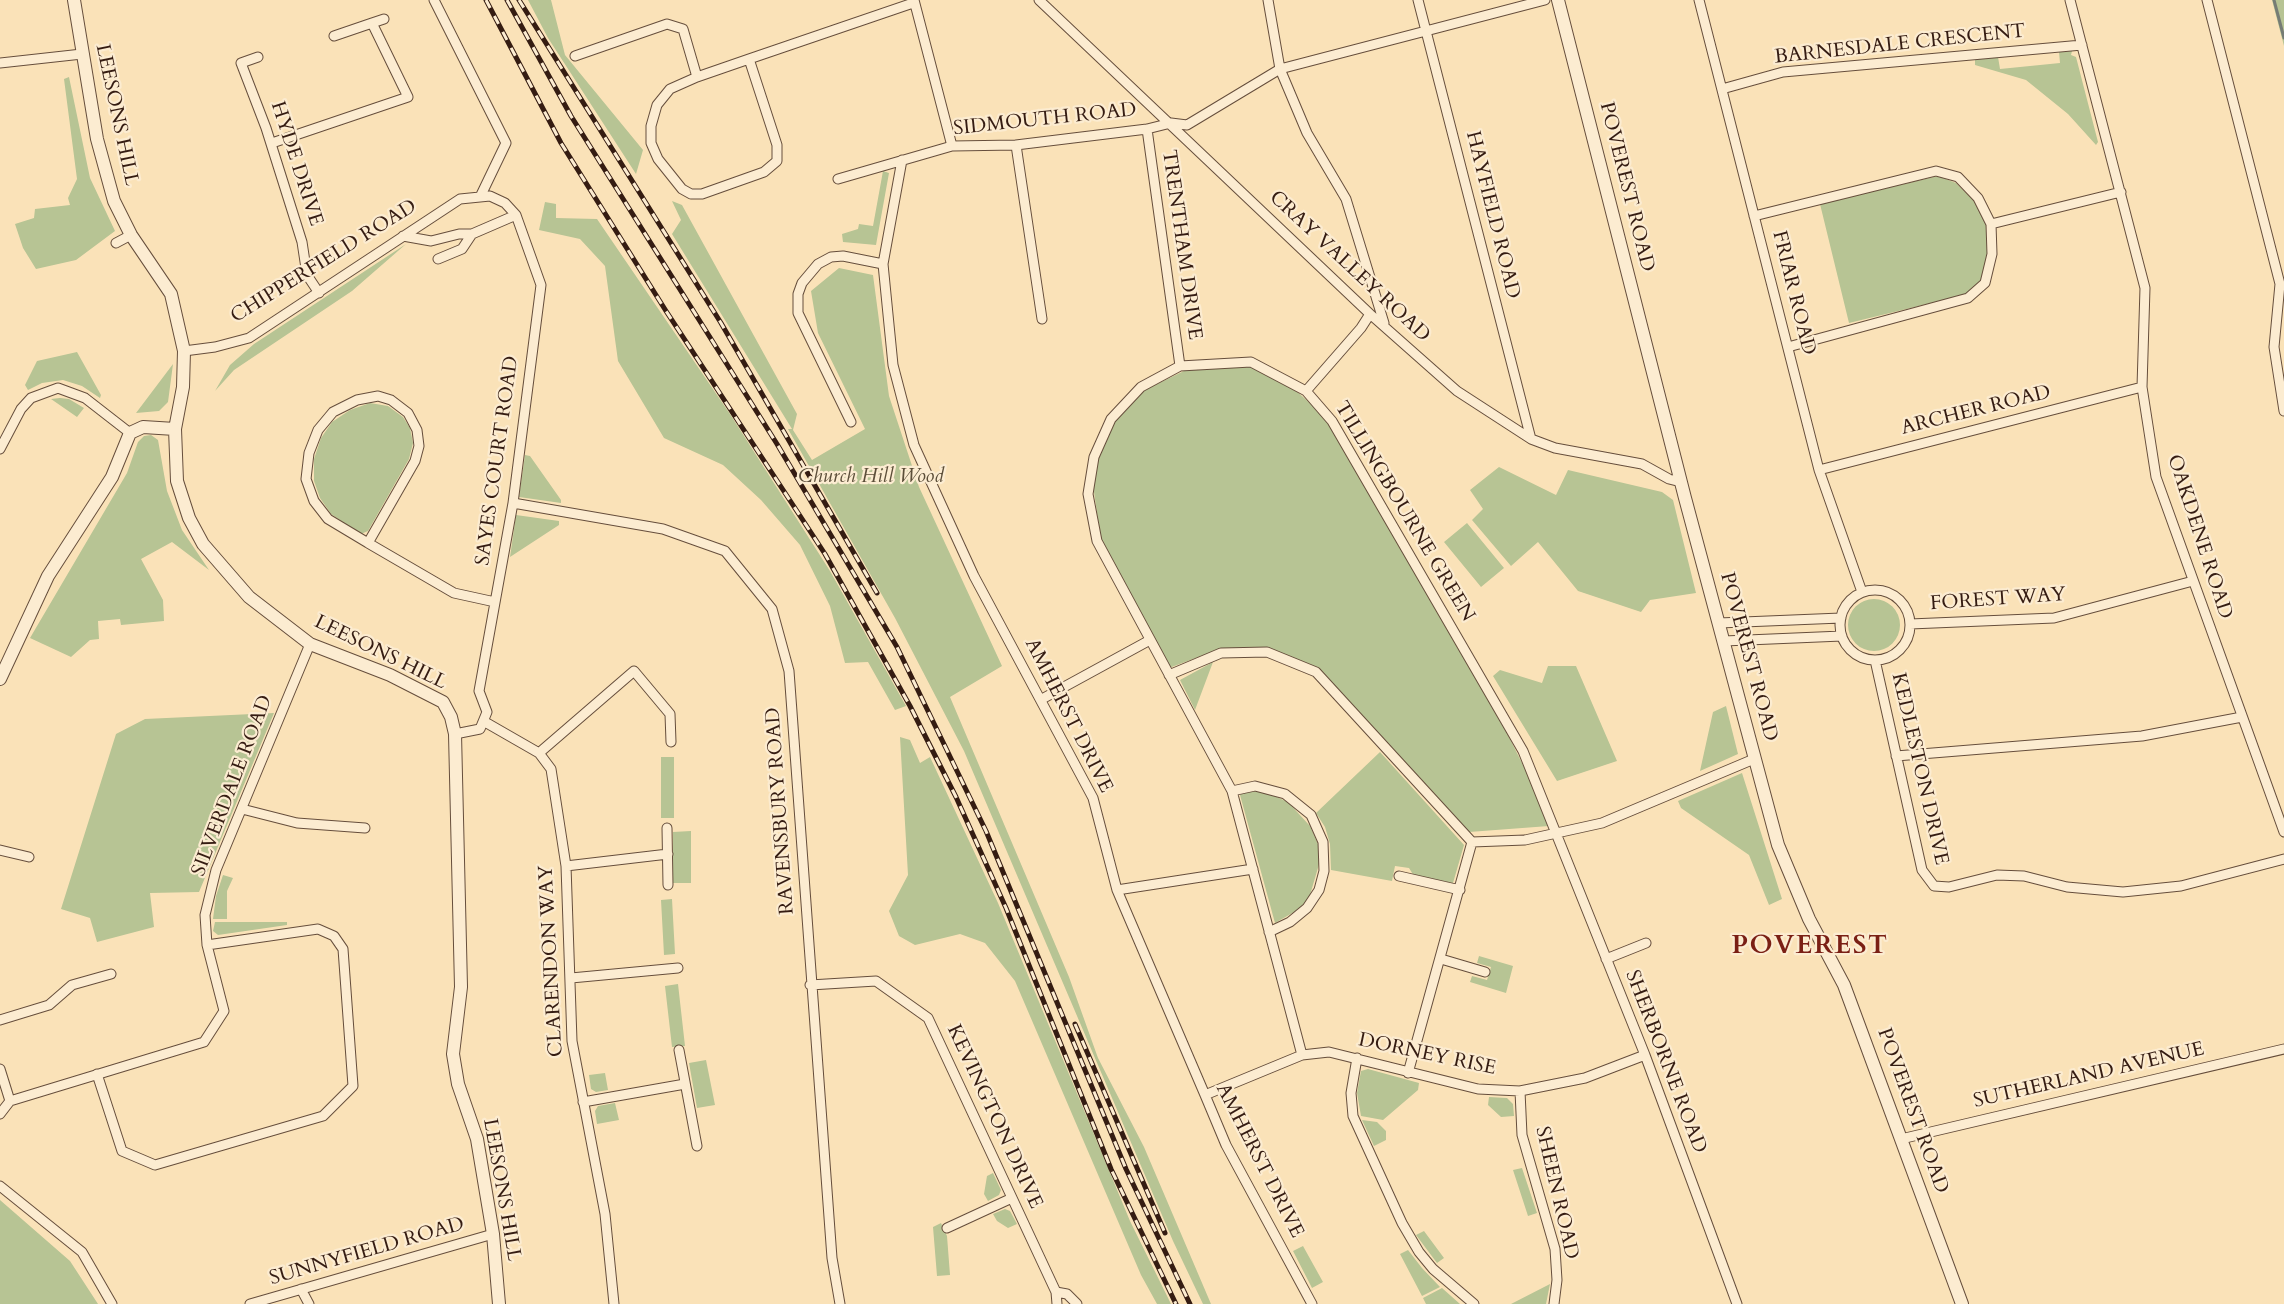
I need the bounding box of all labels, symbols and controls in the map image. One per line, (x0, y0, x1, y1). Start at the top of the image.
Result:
street label: BARNESDALE CRESCENT (1773, 20, 2027, 70)
street label: LEESONS HILL (89, 42, 143, 188)
street label: SIDMOUTH ROAD (952, 98, 1138, 142)
street label: HYDE DRIVE (265, 99, 327, 229)
street label: POVEREST ROAD (1593, 100, 1659, 274)
street label: HAYFIELD ROAD (1460, 129, 1524, 301)
street label: TRENTHAM DRIVE (1156, 148, 1206, 342)
street label: CRAY VALLEY ROAD (1264, 186, 1434, 348)
street label: CHIPPERFIELD ROAD (227, 195, 421, 329)
street label: FRIAR ROAD (1766, 228, 1820, 358)
street label: SAYES COURT ROAD (471, 355, 525, 567)
street label: ARCHER ROAD (1899, 381, 2053, 441)
street label: TILLINGBOURNE GREEN (1329, 398, 1479, 626)
street label: OAKDENE ROAD (2161, 452, 2237, 622)
park label: Church Hill Wood (798, 465, 944, 489)
street label: POVEREST ROAD (1714, 570, 1782, 744)
street label: FOREST WAY (1929, 583, 2067, 617)
street label: LEESONS HILL (310, 611, 450, 695)
street label: AMHERST DRIVE (1019, 635, 1117, 797)
street label: KEDLESTON DRIVE (1885, 671, 1953, 867)
street label: SILVERDALE ROAD (187, 692, 279, 880)
street label: RAVENSBURY ROAD (762, 706, 800, 916)
street label: CLARENDON WAY (535, 864, 569, 1058)
district label: POVEREST (1731, 931, 1889, 963)
street label: SHERBORNE ROAD (1619, 967, 1711, 1157)
street label: KEVINGTON DRIVE (941, 1021, 1047, 1213)
street label: POVEREST ROAD (1871, 1025, 1953, 1197)
street label: DORNEY RISE (1356, 1029, 1498, 1081)
street label: SUTHERLAND AVENUE (1971, 1038, 2207, 1114)
street label: AMHERST DRIVE (1210, 1080, 1308, 1242)
street label: LEESONS HILL (477, 1117, 525, 1263)
street label: SHEEN ROAD (1529, 1124, 1583, 1262)
street label: SUNNYFIELD ROAD (267, 1213, 467, 1291)

